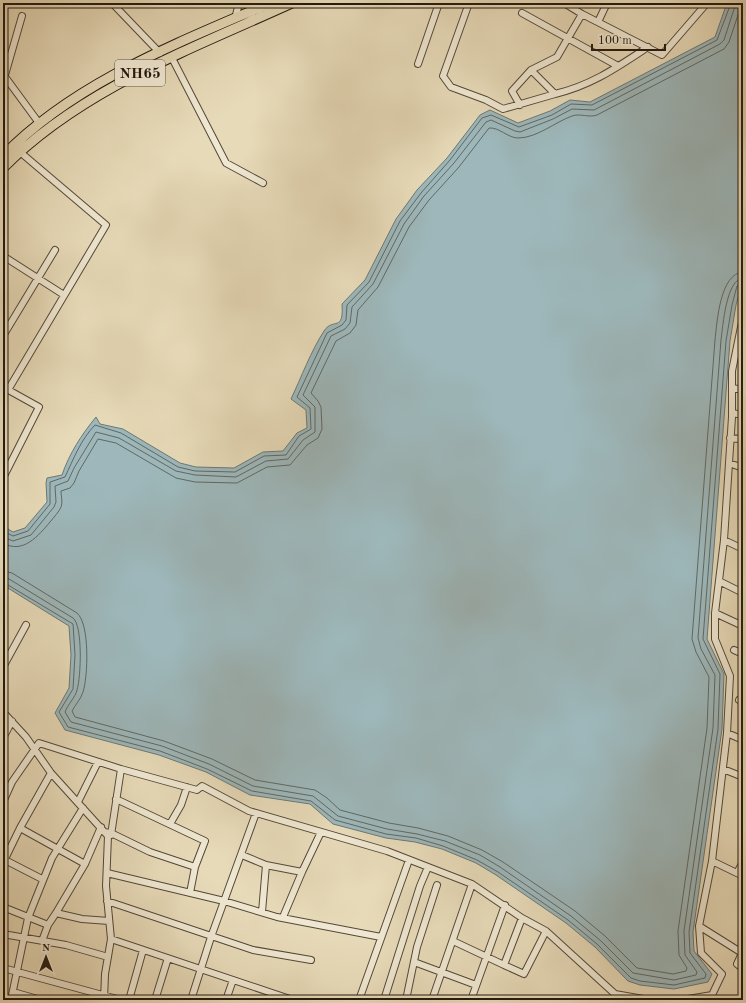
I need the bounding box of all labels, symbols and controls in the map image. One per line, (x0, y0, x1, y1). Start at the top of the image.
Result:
scale bar (592, 26, 665, 52)
text: 100 m (598, 35, 632, 47)
road number: NH65 (115, 60, 165, 86)
north arrow (26, 937, 66, 977)
text: N (42, 943, 51, 954)

